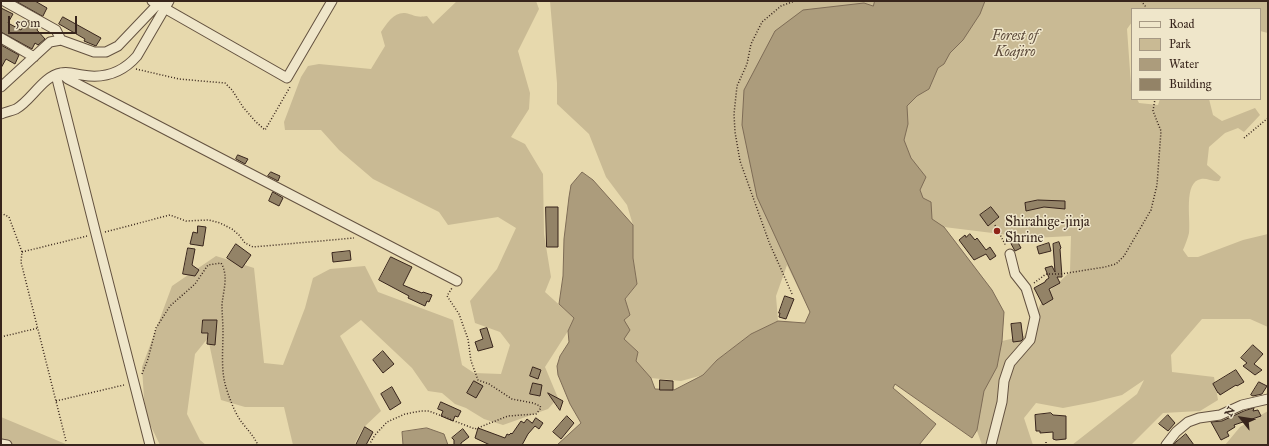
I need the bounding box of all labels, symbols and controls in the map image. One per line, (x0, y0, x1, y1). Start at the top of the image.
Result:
scale bar (10, 8, 79, 34)
legend (1131, 8, 1261, 100)
text: 50 m (15, 16, 40, 30)
text: Road (1169, 17, 1195, 31)
park label: Forest of Koajiro (992, 29, 1038, 62)
text: Park (1169, 37, 1191, 51)
text: Water (1169, 57, 1199, 71)
text: Building (1169, 77, 1211, 91)
place label: Shirahige-jinja Shrine (1005, 215, 1090, 248)
marker: Shirahige-jinja Shrine (992, 226, 1002, 236)
north arrow (1221, 398, 1261, 438)
text: N (1222, 404, 1238, 419)

